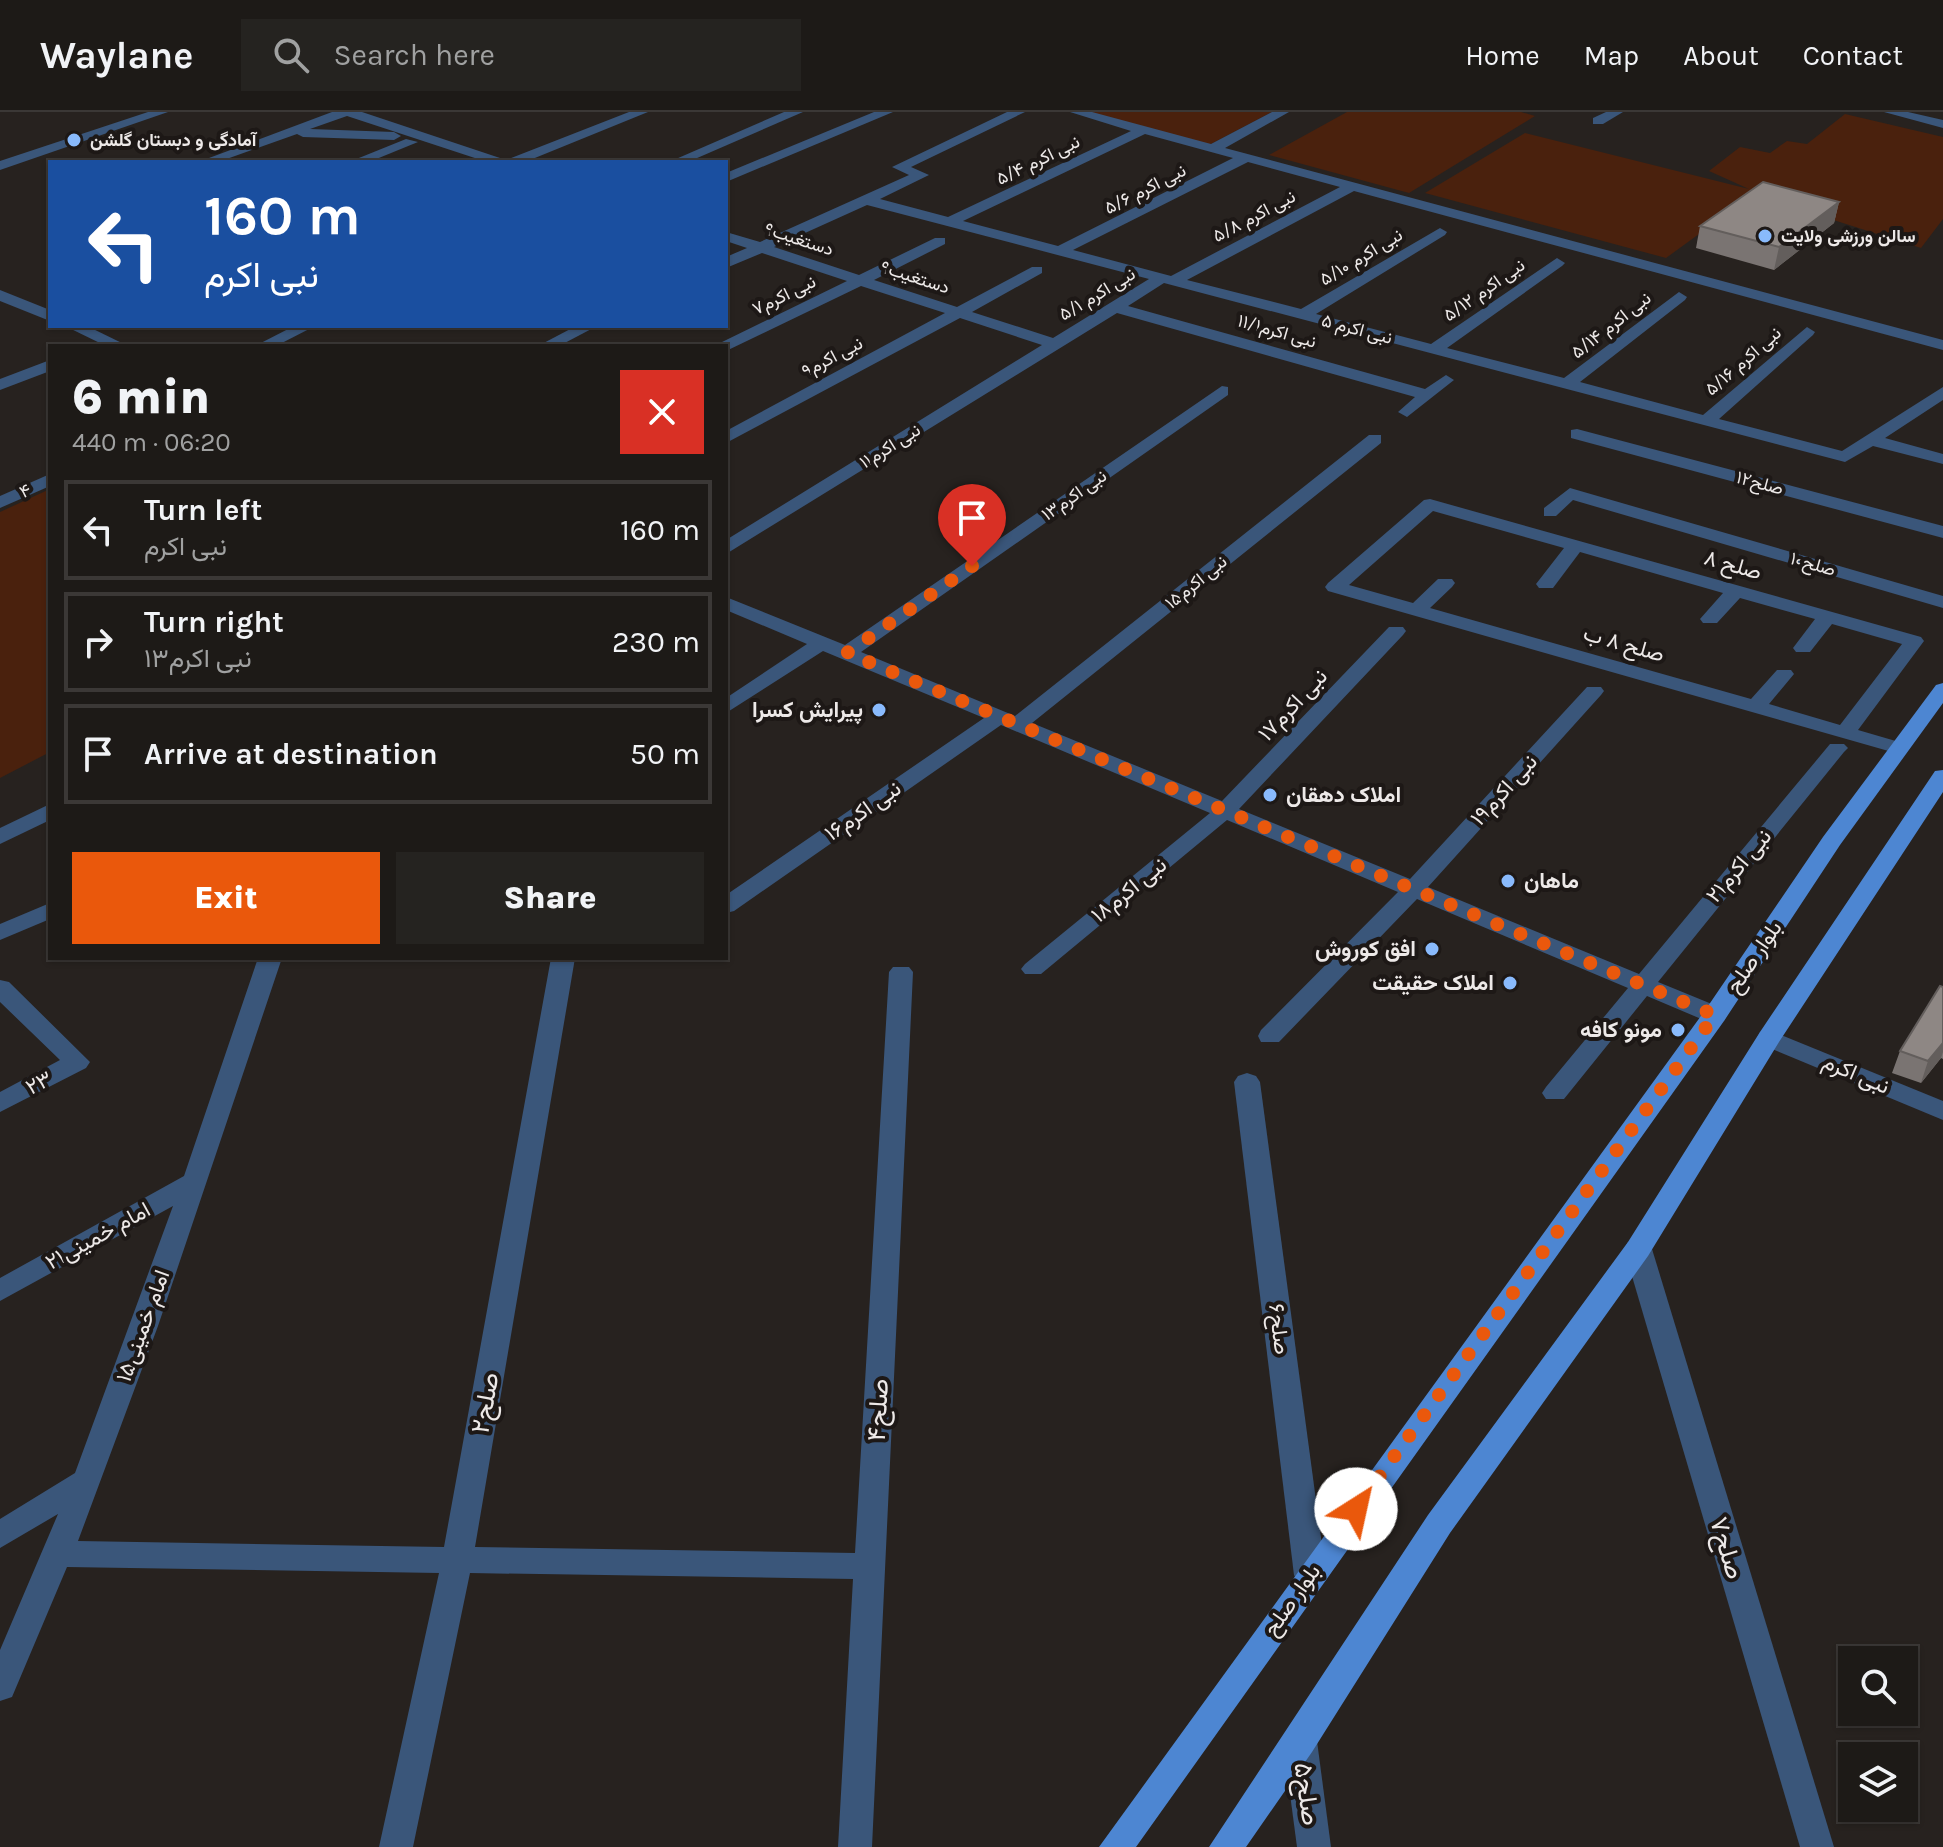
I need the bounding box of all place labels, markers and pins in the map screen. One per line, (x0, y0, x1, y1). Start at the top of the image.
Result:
place label: آمادگی و دبستان گلشن (90, 129, 258, 151)
marker: آمادگی و دبستان گلشن (65, 131, 83, 149)
place label: سالن ورزشی ولایت (1781, 225, 1916, 247)
marker: سالن ورزشی ولایت (1756, 227, 1774, 245)
pin (938, 484, 1006, 566)
place label: پیرایش کسرا (752, 697, 863, 725)
marker: پیرایش کسرا (870, 701, 888, 719)
place label: املاک دهقان (1286, 782, 1401, 808)
marker: املاک دهقان (1261, 786, 1279, 804)
place label: ماهان (1524, 868, 1579, 894)
marker: ماهان (1499, 872, 1517, 890)
place label: افق کوروش (1315, 936, 1416, 962)
marker: افق کوروش (1423, 940, 1441, 958)
place label: املاک حقیقت (1372, 970, 1494, 996)
marker: املاک حقیقت (1501, 974, 1519, 992)
place label: مونو کافه (1580, 1017, 1662, 1043)
marker: مونو کافه (1669, 1021, 1687, 1039)

